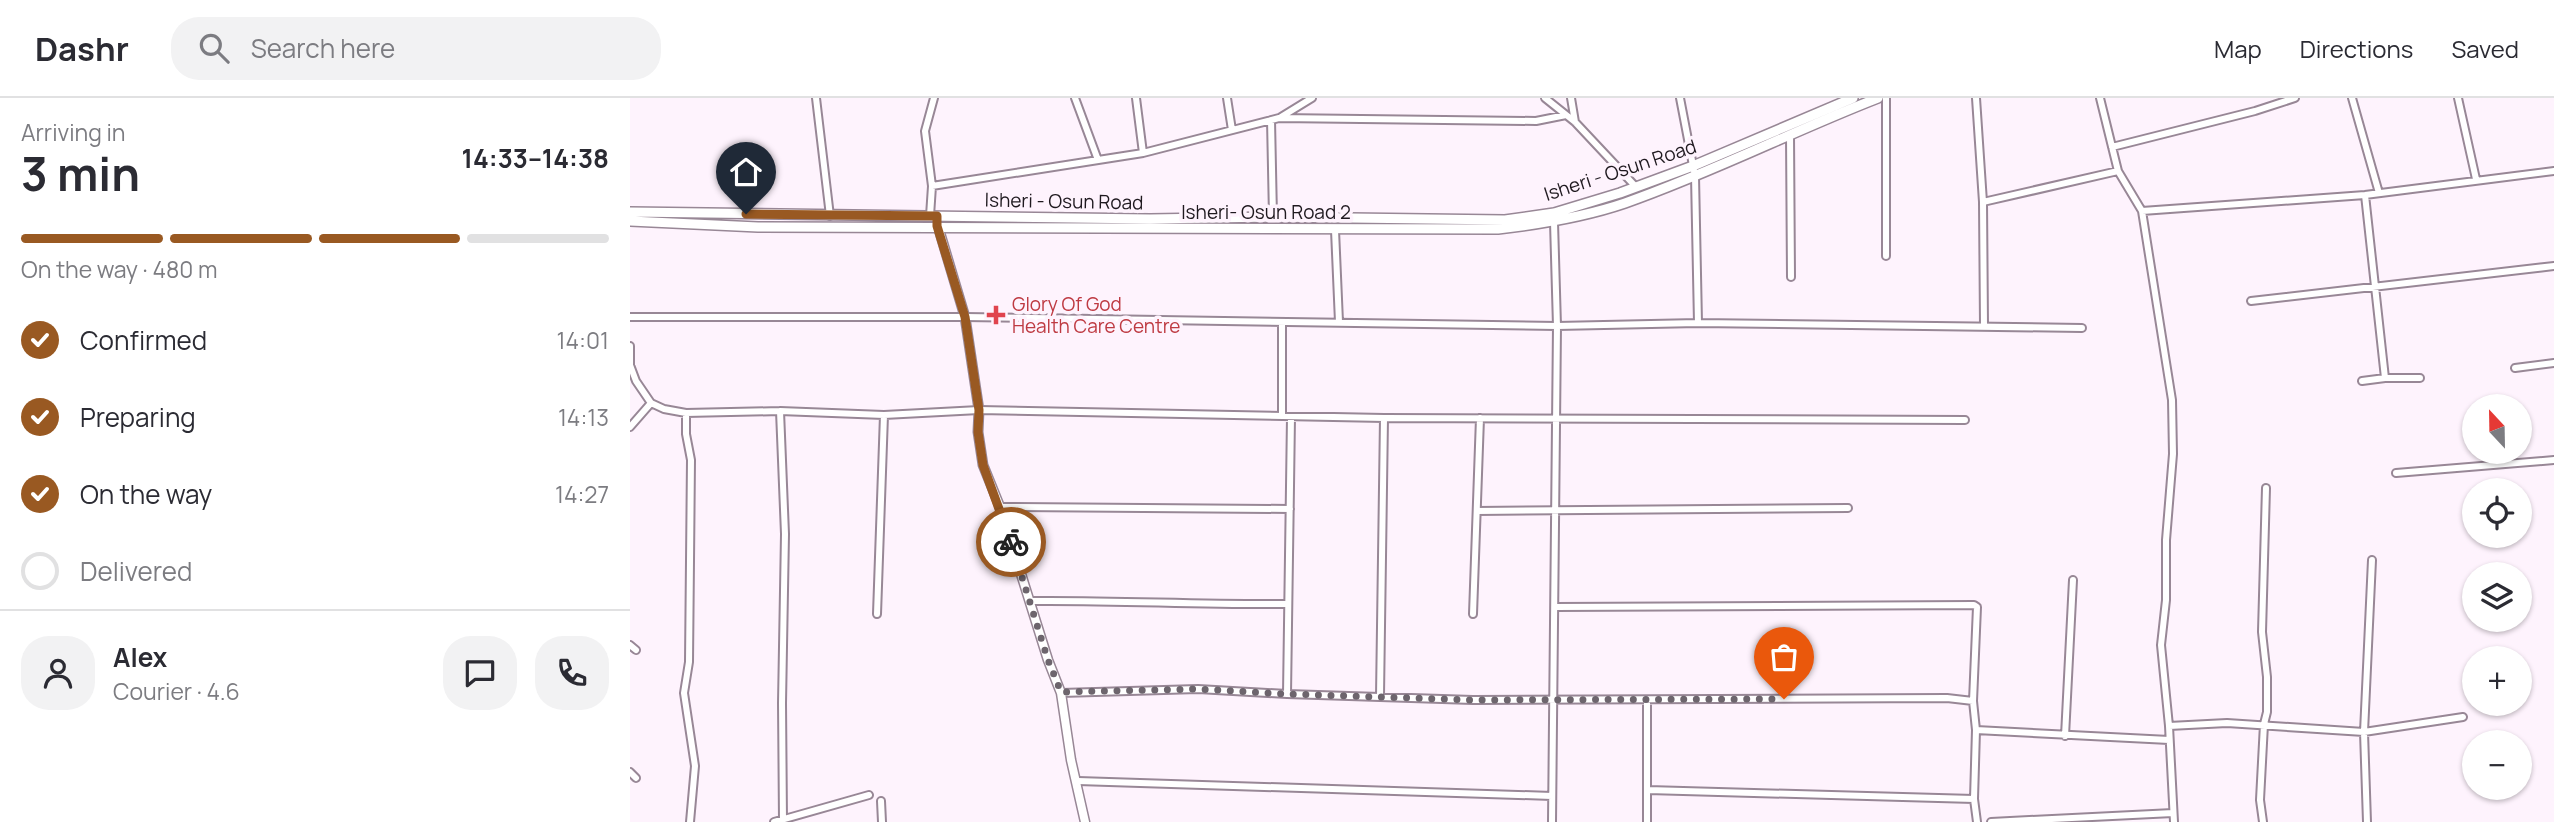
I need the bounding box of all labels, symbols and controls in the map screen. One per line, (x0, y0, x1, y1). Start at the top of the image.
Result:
search box (171, 17, 661, 80)
text: Dashr (35, 26, 129, 71)
icon: search (195, 29, 233, 67)
text: Search here (251, 30, 395, 66)
text: Map (2214, 32, 2262, 65)
text: Directions (2300, 32, 2413, 65)
text: Saved (2451, 32, 2519, 65)
text: Arriving in (21, 116, 126, 148)
street label: Isheri - Osun Road (1540, 133, 1700, 207)
text: 14:33–14:38 (462, 140, 609, 176)
text: 3 min (21, 142, 140, 205)
pin (716, 142, 776, 214)
icon: home (727, 153, 765, 191)
street label: Isheri - Osun Road (984, 187, 1144, 215)
street label: Isheri- Osun Road 2 (1181, 199, 1351, 225)
text: On the way · 480 m (21, 253, 217, 285)
place label: Glory Of God Health Care Centre (1012, 291, 1180, 339)
marker: Glory Of God Health Care Centre (986, 305, 1006, 325)
icon: check (21, 321, 59, 359)
text: Confirmed (80, 322, 207, 358)
text: 14:01 (557, 324, 609, 356)
north arrow (2462, 394, 2532, 464)
map controls (2462, 394, 2532, 800)
icon: check (21, 398, 59, 436)
text: Preparing (80, 399, 196, 435)
text: 14:13 (558, 401, 609, 433)
icon: check (21, 475, 59, 513)
text: On the way (80, 476, 212, 512)
text: 14:27 (555, 478, 609, 510)
button: locate (2462, 478, 2532, 548)
courier (976, 507, 1046, 577)
icon: bike (992, 523, 1030, 561)
text: Delivered (80, 553, 192, 589)
button: layers (2462, 562, 2532, 632)
pin (1754, 627, 1814, 699)
button: person (21, 636, 95, 710)
button: chat (443, 636, 517, 710)
button: phone (535, 636, 609, 710)
icon: bag (1765, 638, 1803, 676)
text: Alex (113, 639, 167, 675)
button: + (2462, 646, 2532, 716)
text: Courier · 4.6 (113, 675, 240, 707)
button: − (2462, 730, 2532, 800)

